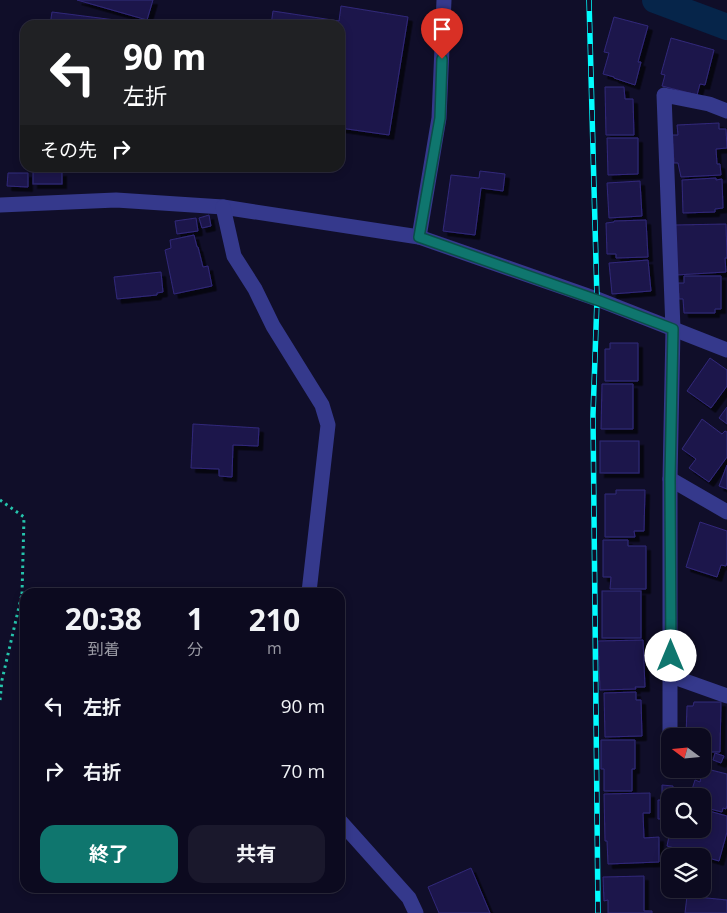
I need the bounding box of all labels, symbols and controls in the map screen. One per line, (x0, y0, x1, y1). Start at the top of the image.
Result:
pin (421, 8, 463, 59)
icon: arrive (428, 15, 456, 43)
text: 90 m (123, 33, 206, 80)
icon: left (40, 40, 105, 105)
text: 左折 (123, 80, 167, 110)
icon: right (107, 135, 135, 163)
text: その先 (40, 137, 97, 163)
text: 20:38 (65, 598, 142, 639)
text: 1 (187, 598, 204, 639)
text: 210 (249, 599, 300, 640)
position arrow (644, 629, 696, 681)
text: m (267, 637, 282, 659)
text: 到着 (87, 638, 119, 660)
text: 分 (187, 638, 203, 660)
icon: left (40, 692, 68, 720)
text: 90 m (281, 693, 325, 719)
text: 左折 (83, 694, 121, 720)
north arrow (661, 728, 711, 778)
map controls (661, 728, 711, 898)
icon: right (40, 757, 68, 785)
text: 70 m (281, 758, 325, 784)
text: 右折 (83, 759, 121, 785)
button: search (661, 788, 711, 838)
button: 終了 (40, 825, 178, 883)
button: 共有 (188, 825, 325, 883)
button: layers (661, 848, 711, 898)

